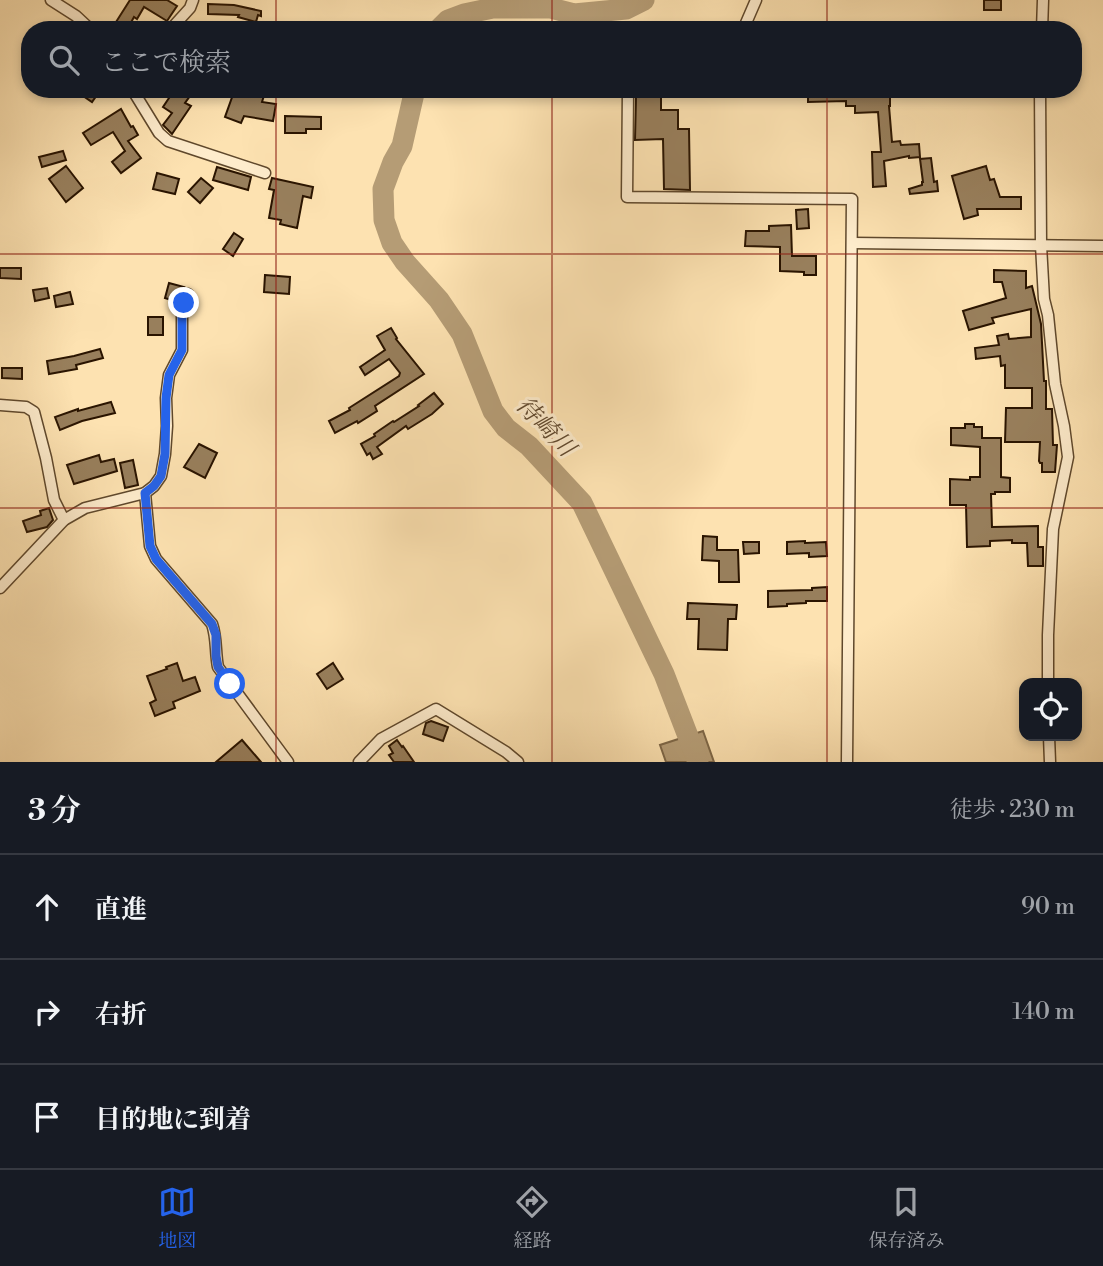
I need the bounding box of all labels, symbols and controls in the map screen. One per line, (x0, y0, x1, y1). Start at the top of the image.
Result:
search box (21, 21, 1082, 98)
icon: search (45, 41, 83, 79)
text: ここで検索 (101, 47, 231, 79)
route end (168, 287, 199, 318)
water label: 待崎川 (509, 391, 583, 465)
route start (214, 668, 245, 699)
map controls (1019, 678, 1082, 741)
button: locate (1019, 678, 1082, 741)
text: 3 分 (28, 792, 81, 830)
text: 徒歩 · 230 m (950, 796, 1075, 824)
icon: ahead (28, 888, 66, 926)
text: 90 m (1021, 893, 1075, 921)
text: 直進 (95, 894, 147, 926)
icon: right (28, 993, 66, 1031)
text: 140 m (1012, 998, 1075, 1026)
text: 右折 (95, 999, 147, 1031)
icon: arrive (28, 1098, 66, 1136)
text: 目的地に到着 (95, 1104, 251, 1136)
tab: 地図 (158, 1183, 197, 1253)
tab: 経路 (513, 1183, 552, 1253)
tab: 保存済み (868, 1183, 945, 1253)

